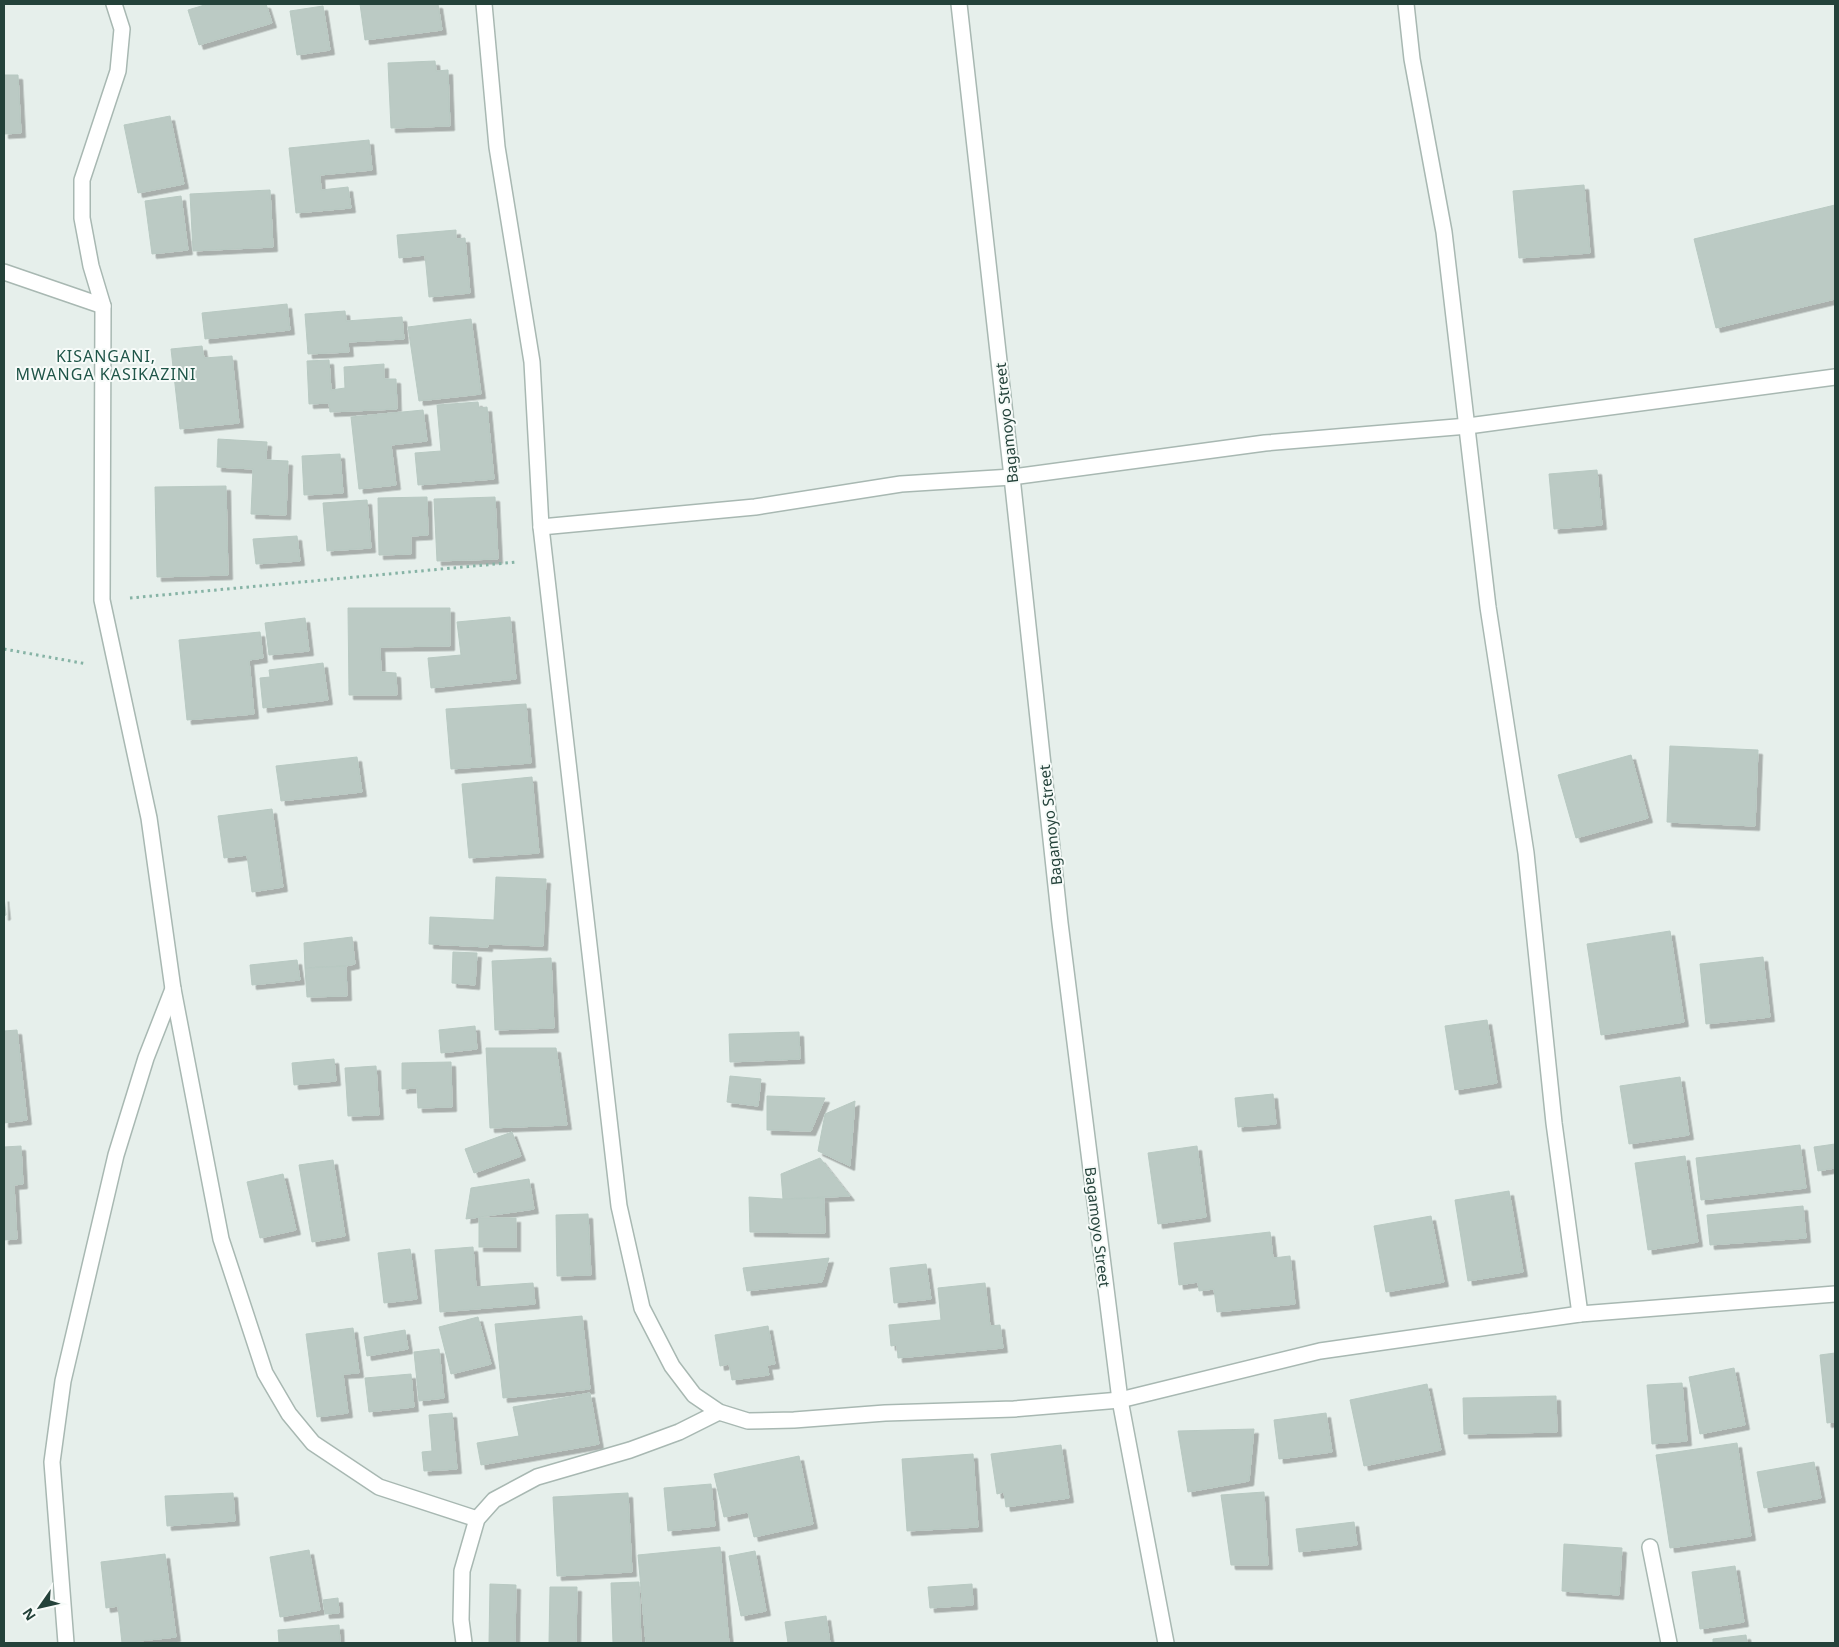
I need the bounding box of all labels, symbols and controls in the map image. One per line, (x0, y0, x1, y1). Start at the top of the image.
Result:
district label: KISANGANI, MWANGA KASIKAZINI (16, 345, 196, 385)
street label: Bagamoyo Street (990, 361, 1022, 484)
street label: Bagamoyo Street (1034, 763, 1066, 886)
street label: Bagamoyo Street (1081, 1166, 1115, 1289)
north arrow (15, 1582, 65, 1632)
text: N (18, 1605, 40, 1625)

